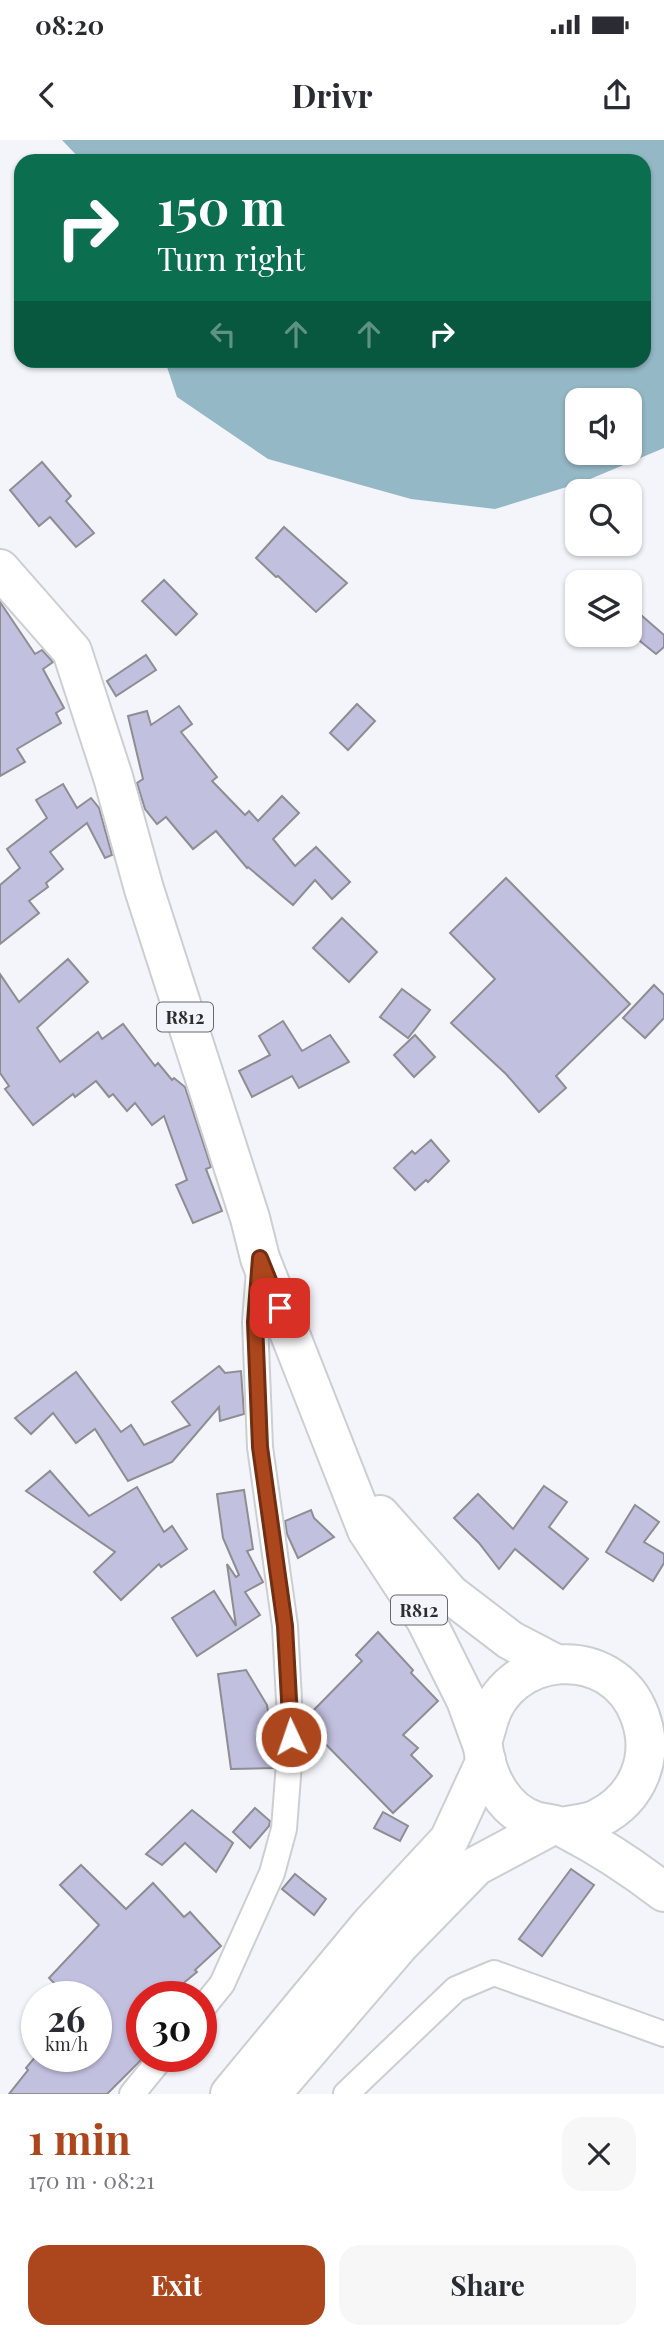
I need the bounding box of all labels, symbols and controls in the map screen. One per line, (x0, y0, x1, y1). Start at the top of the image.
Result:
text: 08:20 (35, 7, 104, 42)
text: Drivr (292, 73, 372, 116)
icon: back (28, 76, 66, 114)
icon: share (598, 76, 636, 114)
text: 150 m (157, 173, 285, 238)
icon: right (42, 182, 133, 273)
text: Turn right (157, 236, 305, 279)
icon: left (204, 315, 242, 353)
icon: ahead (277, 315, 315, 353)
icon: ahead (350, 315, 388, 353)
icon: right (423, 315, 461, 353)
map controls (565, 388, 642, 647)
button: sound (565, 388, 642, 465)
button: search (565, 479, 642, 556)
button: layers (565, 570, 642, 647)
road number: R812 (157, 1002, 213, 1032)
pin (250, 1278, 310, 1338)
icon: arrive (261, 1289, 299, 1327)
road number: R812 (391, 1596, 447, 1624)
position arrow (254, 1700, 328, 1774)
speed limit sign: 30 (126, 1981, 217, 2072)
text: 26 (48, 1994, 85, 2041)
text: km/h (45, 2032, 88, 2056)
text: 1 min (28, 2110, 131, 2166)
button: close (562, 2117, 636, 2191)
text: 170 m · 08:21 (28, 2164, 155, 2195)
button: Exit (28, 2245, 325, 2325)
button: Share (339, 2245, 636, 2325)

